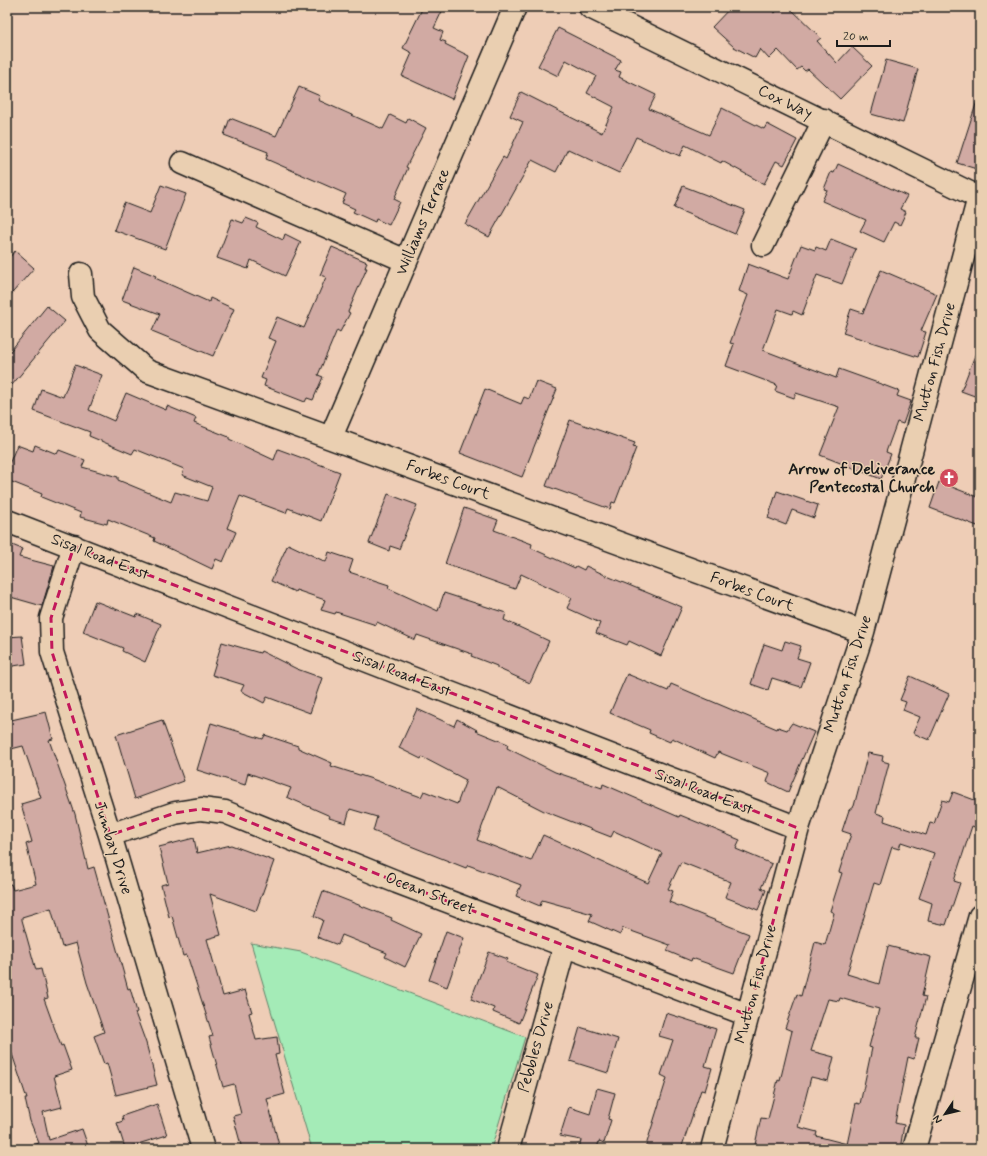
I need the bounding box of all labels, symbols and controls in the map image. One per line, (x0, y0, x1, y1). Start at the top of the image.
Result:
scale bar (837, 22, 890, 48)
text: 20 m (843, 29, 869, 45)
street label: Cox Way (754, 80, 816, 124)
street label: Williams Terrace (391, 165, 455, 279)
street label: Mutton Fish Drive (909, 300, 961, 424)
street label: Forbes Court (403, 455, 493, 505)
place label: Arrow of Deliverance Pentecostal Church (788, 459, 935, 498)
church icon: Arrow of Deliverance Pentecostal Church (938, 467, 960, 489)
street label: Sisal Road East (48, 529, 152, 585)
street label: Forbes Court (707, 567, 797, 617)
street label: Mutton Fish Drive (819, 613, 877, 735)
street label: Sisal Road East (350, 646, 454, 702)
street label: Sisal Road East (652, 764, 756, 820)
street label: Jumbay Drive (89, 799, 137, 897)
street label: Ocean Street (382, 867, 478, 921)
street label: Mutton Fish Drive (730, 922, 782, 1046)
street label: Pebbles Drive (513, 999, 559, 1095)
north arrow (925, 1094, 965, 1134)
text: N (930, 1112, 945, 1126)

